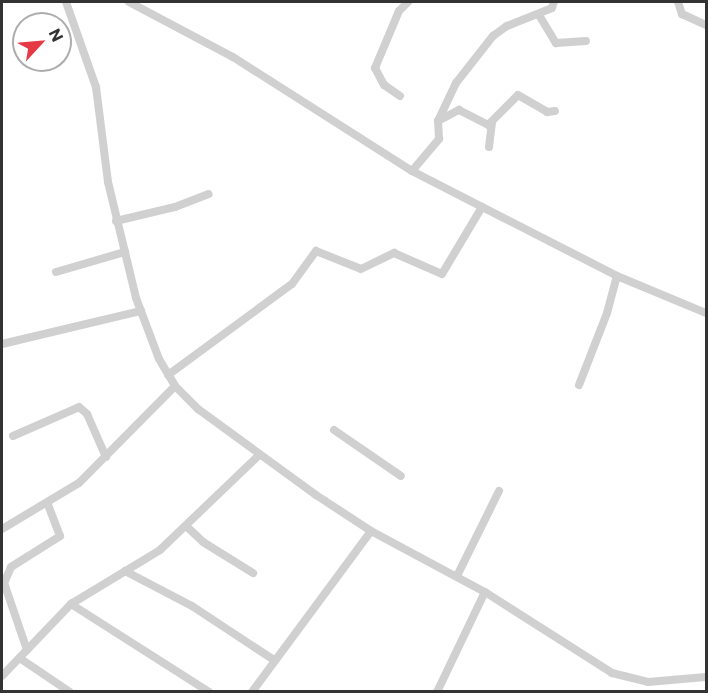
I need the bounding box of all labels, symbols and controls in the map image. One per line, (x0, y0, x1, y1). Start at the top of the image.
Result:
north arrow (12, 12, 72, 72)
text: N (46, 25, 68, 44)

